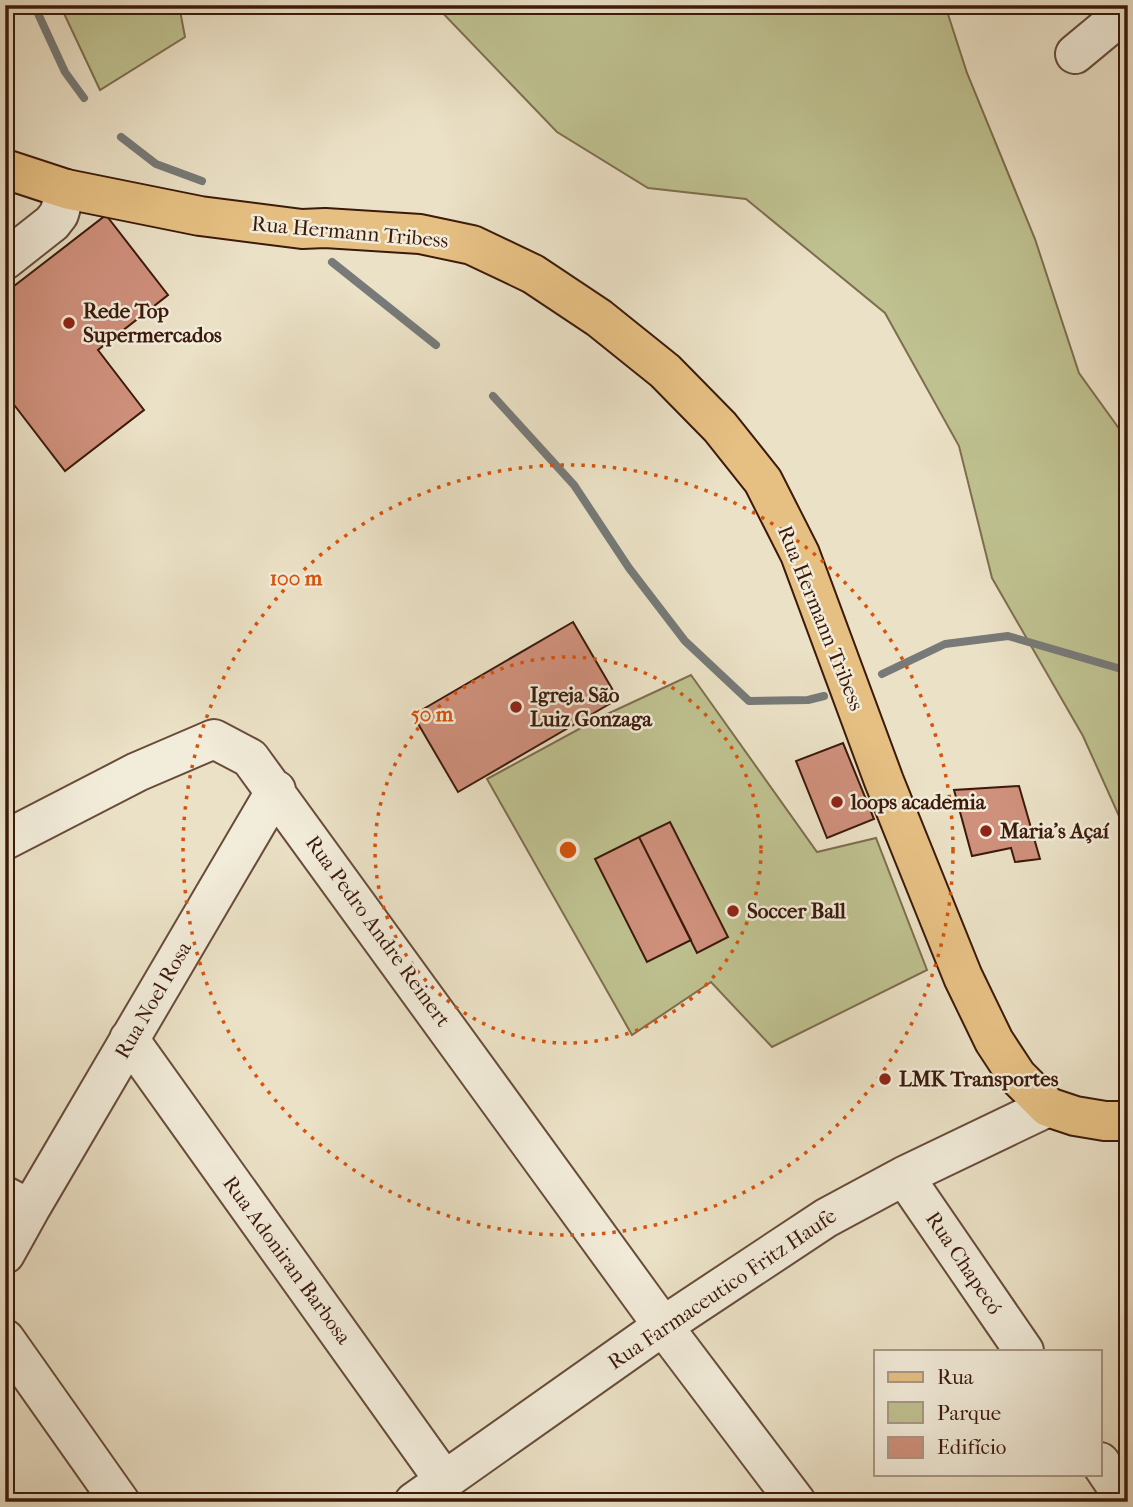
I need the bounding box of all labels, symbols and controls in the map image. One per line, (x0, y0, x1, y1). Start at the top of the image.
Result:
street label: Rua Hermann Tribess (251, 211, 450, 253)
place label: Rede Top Supermercados (83, 299, 222, 347)
marker: Rede Top Supermercados (61, 315, 77, 331)
street label: Rua Hermann Tribess (773, 522, 869, 714)
text: 100 m (270, 566, 323, 590)
place label: Igreja São Luiz Gonzaga (530, 683, 653, 731)
marker: Igreja São Luiz Gonzaga (508, 699, 524, 715)
text: 50 m (411, 702, 454, 726)
place label: loops academia (850, 790, 987, 814)
marker: loops academia (829, 794, 845, 810)
place label: Maria's Açaí (999, 819, 1110, 844)
marker: Maria's Açaí (978, 823, 994, 839)
street label: Rua Pedro Andre Reinert (301, 831, 456, 1032)
centre of rings (556, 838, 580, 862)
place label: Soccer Ball (747, 899, 846, 923)
marker: Soccer Ball (725, 903, 741, 919)
street label: Rua Noel Rosa (110, 937, 196, 1063)
place label: LMK Transportes (899, 1067, 1059, 1091)
marker: LMK Transportes (877, 1071, 893, 1087)
street label: Rua Adoniran Barbosa (218, 1171, 356, 1349)
street label: Rua Farmaceutico Fritz Haufe (603, 1204, 841, 1374)
street label: Rua Chapecó (921, 1207, 1007, 1319)
legend (874, 1350, 1102, 1476)
text: Rua (937, 1365, 974, 1389)
text: Parque (937, 1401, 1001, 1425)
text: Edifício (937, 1435, 1006, 1459)

